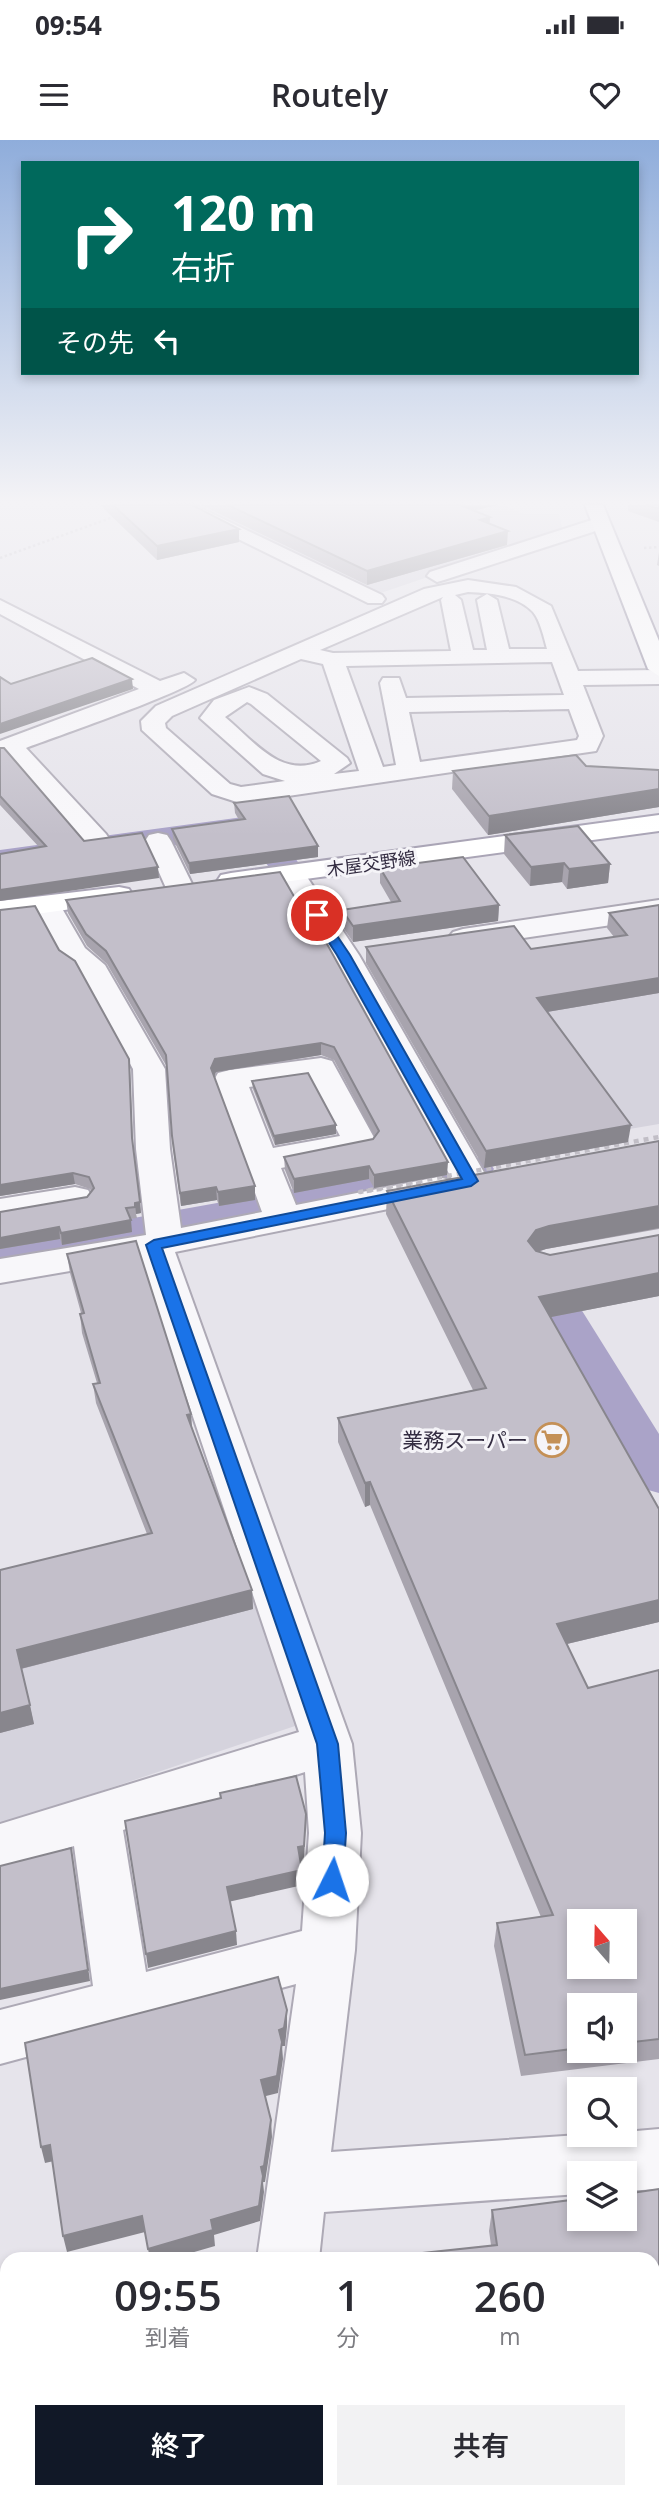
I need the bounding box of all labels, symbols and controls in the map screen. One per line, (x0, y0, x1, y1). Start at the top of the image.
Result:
text: 09:54 (35, 7, 102, 43)
text: Routely (271, 73, 388, 116)
icon: menu (35, 76, 73, 114)
icon: heart (586, 76, 624, 114)
text: 120 m (171, 179, 316, 245)
icon: right (56, 189, 147, 280)
text: 右折 (171, 245, 235, 288)
icon: left (148, 322, 186, 360)
text: その先 (56, 324, 134, 360)
street label: 木屋交野線 (325, 845, 417, 881)
pin (287, 885, 347, 945)
icon: arrive (298, 896, 336, 934)
supermarket icon: 業務スーパー (533, 1421, 571, 1459)
place label: 業務スーパー (402, 1426, 528, 1454)
position arrow (295, 1843, 369, 1917)
north arrow (567, 1909, 637, 1979)
map controls (567, 1909, 637, 2231)
button: sound (567, 1993, 637, 2063)
button: search (567, 2077, 637, 2147)
button: layers (567, 2161, 637, 2231)
text: 09:55 (114, 2266, 222, 2323)
text: 1 (336, 2266, 360, 2323)
text: 260 (474, 2267, 546, 2324)
text: m (499, 2320, 521, 2352)
text: 到着 (145, 2321, 191, 2353)
text: 分 (336, 2321, 359, 2353)
button: 終了 (35, 2405, 323, 2485)
button: 共有 (337, 2405, 625, 2485)

